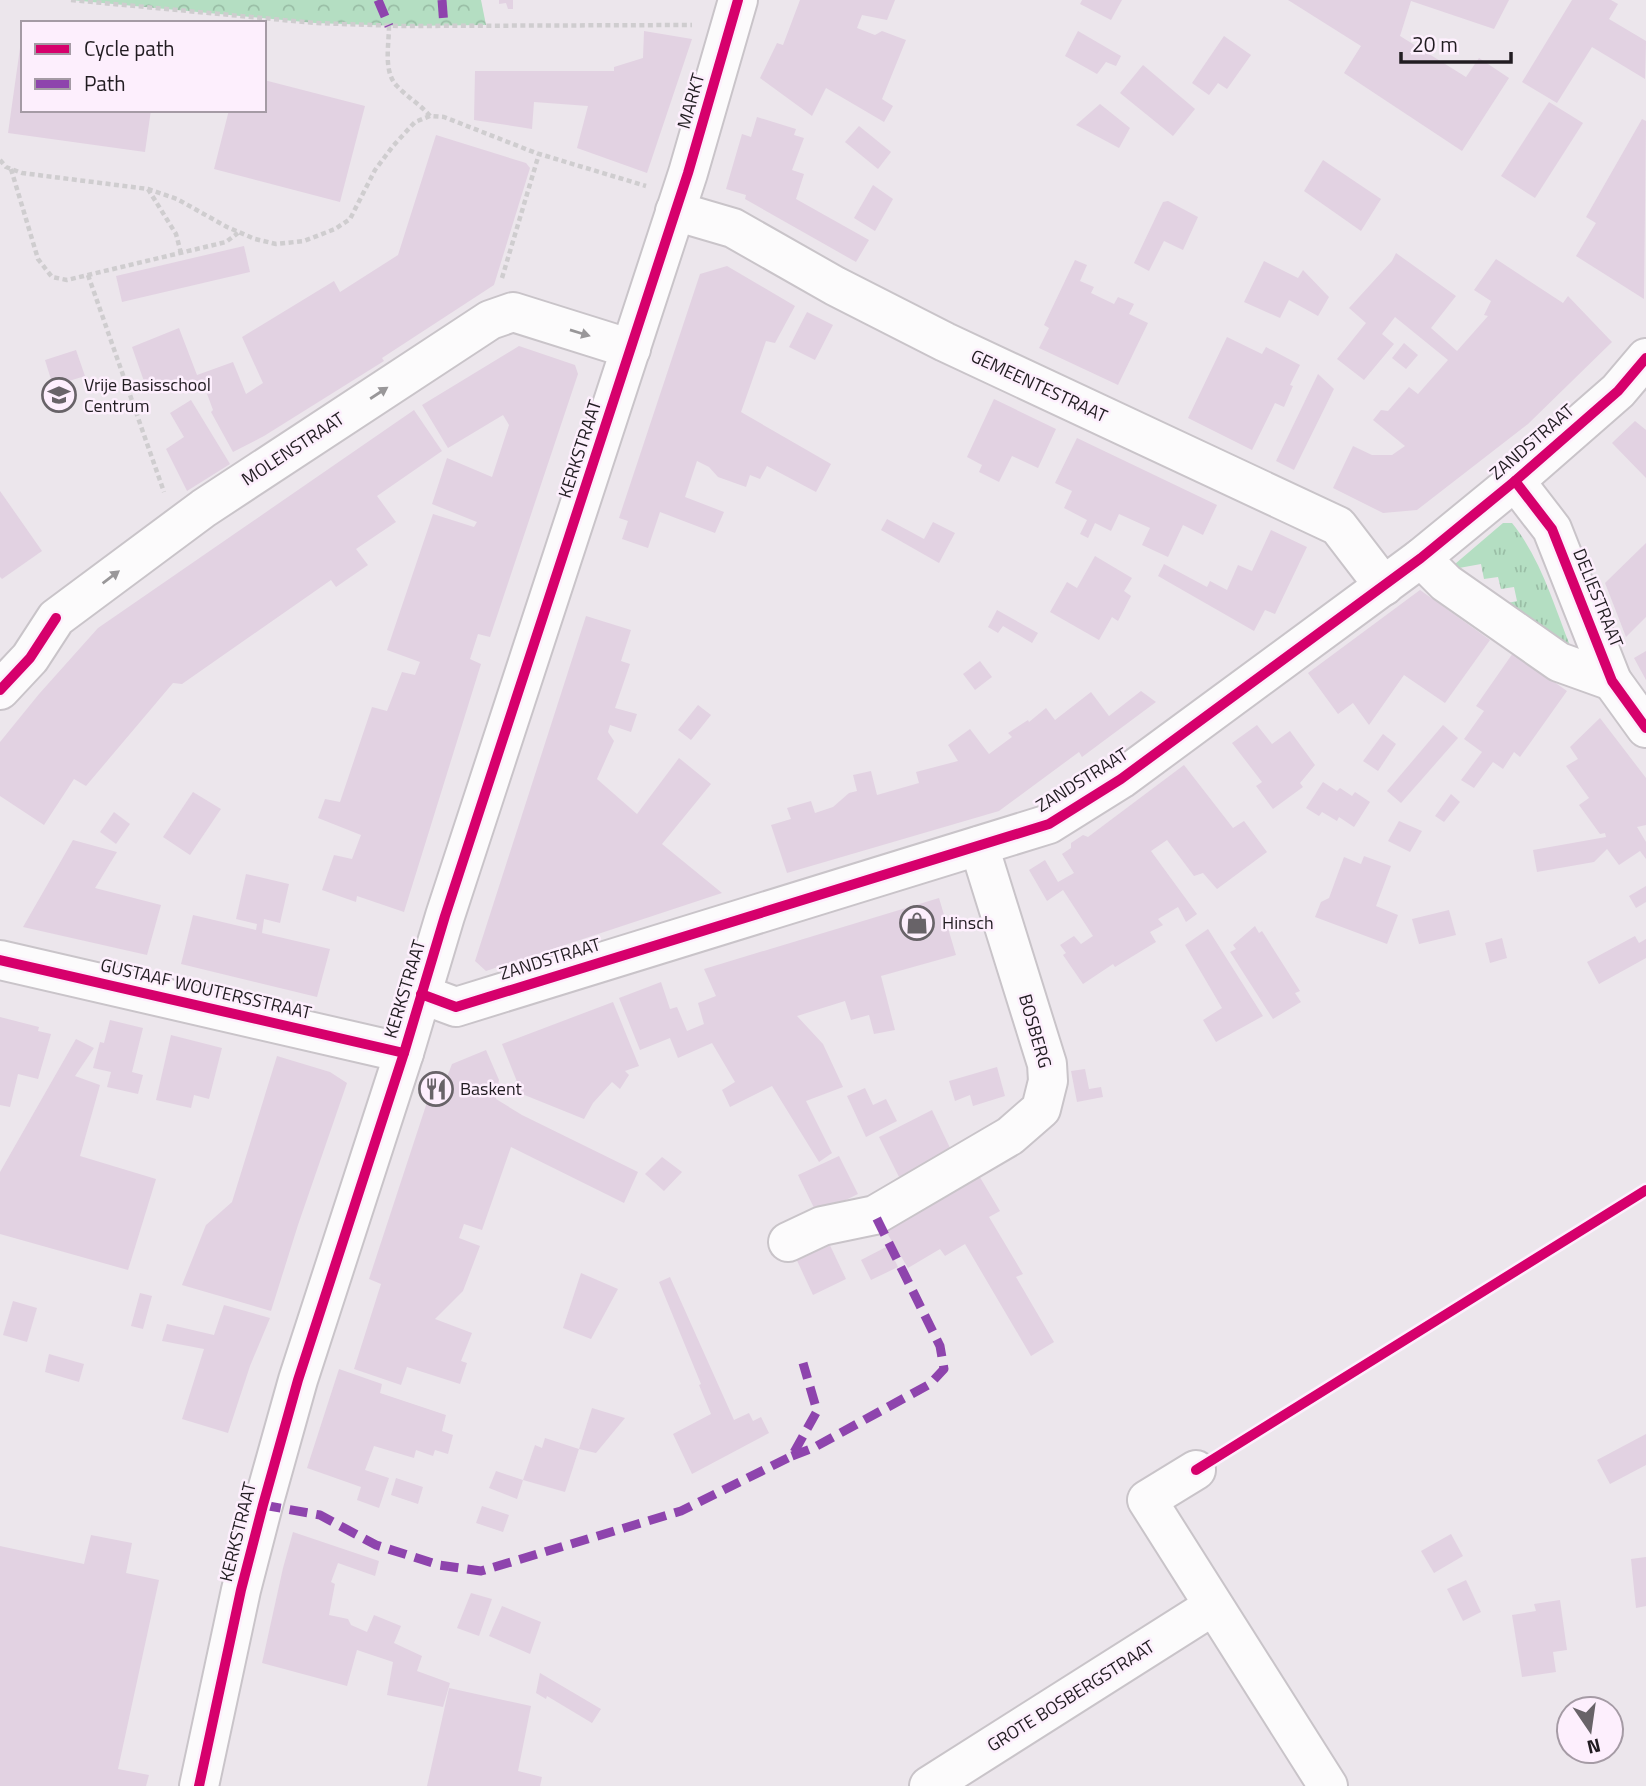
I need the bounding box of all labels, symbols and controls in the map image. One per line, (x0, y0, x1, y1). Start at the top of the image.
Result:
legend (21, 21, 266, 112)
scale bar (1401, 21, 1511, 65)
text: 20 m (1412, 28, 1458, 60)
text: Cycle path (84, 32, 175, 64)
text: Path (84, 67, 126, 99)
street label: MARKT (670, 69, 711, 132)
one-way arrow (570, 329, 591, 339)
street label: GEMEENTESTRAAT (966, 342, 1112, 429)
place label: Vrije Basisschool Centrum (84, 371, 211, 419)
school or university icon: Vrije Basisschool Centrum (40, 376, 78, 414)
one-way arrow (369, 386, 389, 399)
street label: KERKSTRAAT (551, 396, 608, 501)
street label: ZANDSTRAAT (1483, 397, 1580, 486)
street label: MOLENSTRAAT (236, 405, 350, 492)
street label: DELIESTRAAT (1566, 544, 1631, 652)
one-way arrow (102, 570, 120, 584)
street label: ZANDSTRAAT (1030, 740, 1134, 819)
shop icon: Hinsch (898, 904, 936, 942)
place label: Hinsch (942, 909, 994, 936)
street label: ZANDSTRAAT (496, 930, 604, 987)
street label: KERKSTRAAT (377, 936, 432, 1041)
street label: GUSTAAF WOUTERSSTRAAT (98, 951, 315, 1026)
street label: BOSBERG (1012, 991, 1059, 1071)
restaurant icon: Baskent (417, 1070, 455, 1108)
place label: Baskent (460, 1075, 523, 1102)
street label: KERKSTRAAT (212, 1479, 263, 1585)
street label: GROTE BOSBERGSTRAAT (982, 1633, 1160, 1758)
north arrow (1555, 1695, 1625, 1765)
text: N (1584, 1731, 1604, 1763)

